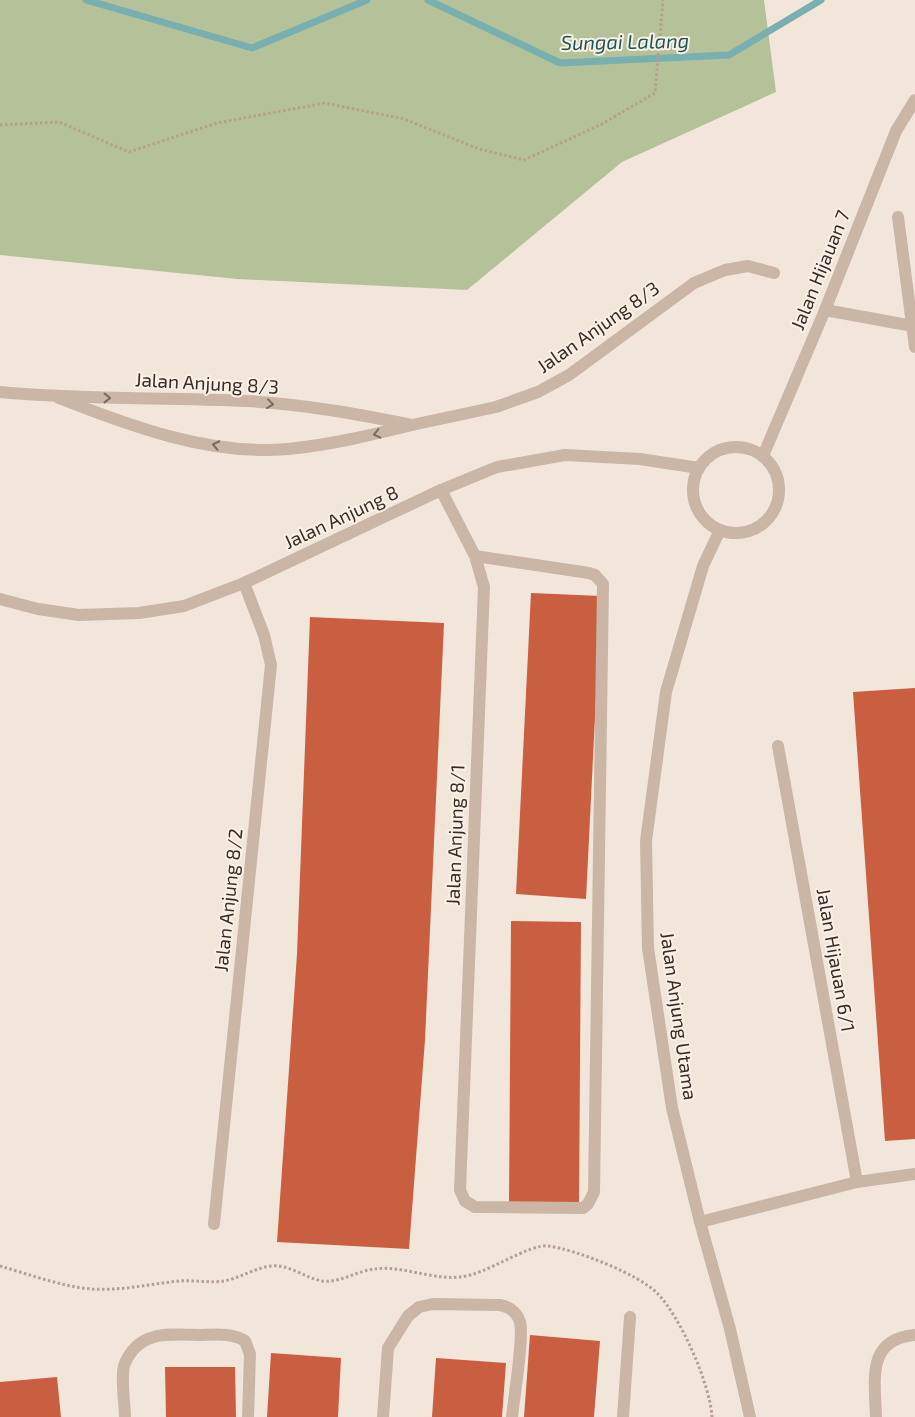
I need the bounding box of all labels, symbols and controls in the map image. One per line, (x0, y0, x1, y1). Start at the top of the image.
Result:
water label: Sungai Lalang (561, 28, 689, 54)
street label: Jalan Hijauan 7 (785, 206, 854, 333)
street label: Jalan Anjung 8/3 (532, 276, 663, 377)
street label: Jalan Anjung 8/3 (135, 367, 280, 398)
one-way arrow (104, 393, 112, 403)
one-way arrow (266, 398, 274, 409)
one-way arrow (372, 428, 381, 439)
one-way arrow (211, 440, 220, 451)
street label: Jalan Anjung 8 (280, 480, 402, 553)
street label: Jalan Anjung 8/1 (441, 764, 468, 906)
street label: Jalan Anjung 8/2 (209, 827, 246, 973)
street label: Jalan Hijauan 6/1 (813, 886, 860, 1034)
street label: Jalan Anjung Utama (656, 930, 703, 1101)

